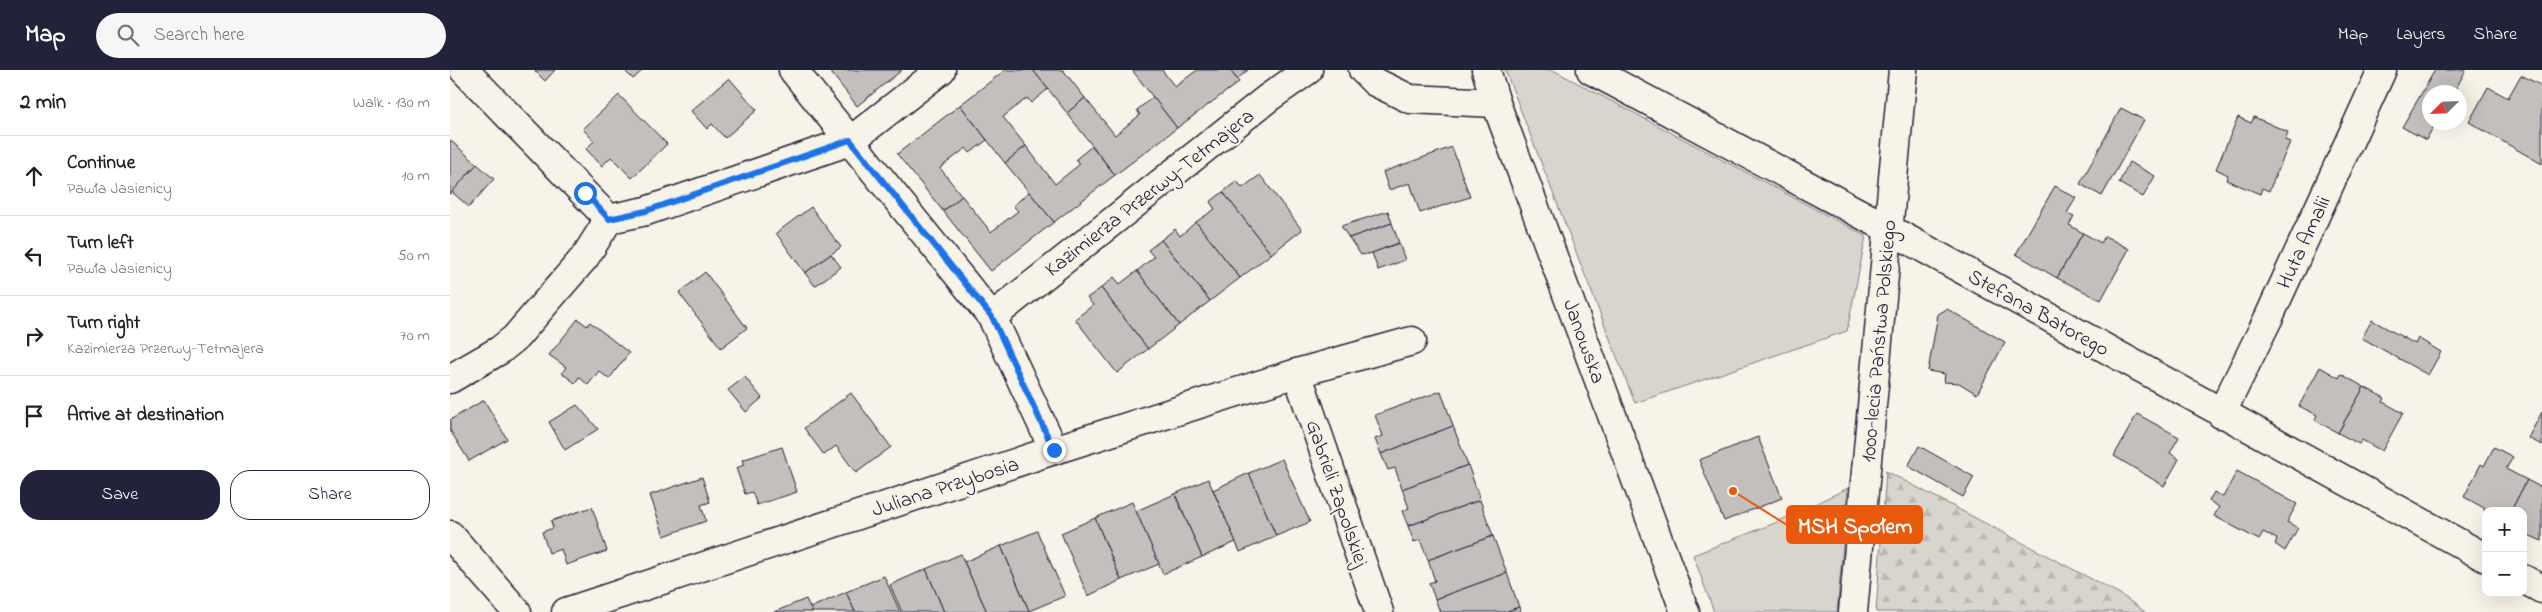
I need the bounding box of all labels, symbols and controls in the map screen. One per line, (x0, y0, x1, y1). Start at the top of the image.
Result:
search box (96, 13, 446, 58)
text: Map (25, 18, 66, 53)
icon: search (114, 21, 142, 49)
text: Search here (154, 22, 245, 49)
text: Map (2338, 22, 2368, 48)
text: Layers (2396, 22, 2446, 48)
text: Share (2474, 22, 2517, 48)
north arrow (2422, 85, 2467, 130)
text: 2 min (20, 88, 66, 118)
text: Walk · 130 m (353, 91, 430, 115)
street label: Kazimierza Przerwy-Tetmajera (1039, 102, 1263, 287)
text: Continue (67, 150, 135, 177)
icon: ahead (20, 162, 48, 190)
text: 10 m (402, 164, 430, 188)
text: Pawła Jasienicy (67, 177, 172, 201)
route start (574, 182, 597, 205)
street label: Huta Amalii (2270, 191, 2339, 294)
street label: 1000-lecia Państwa Polskiego (1854, 219, 1908, 464)
text: Turn left (67, 230, 134, 257)
icon: left (20, 242, 48, 270)
text: 50 m (398, 244, 430, 268)
text: Pawła Jasienicy (67, 257, 172, 281)
street label: Stefana Batorego (1961, 262, 2114, 367)
street label: Janowska (1554, 295, 1612, 388)
text: Turn right (67, 310, 140, 337)
icon: right (20, 322, 48, 350)
text: 70 m (400, 324, 430, 348)
text: Kazimierza Przerwy-Tetmajera (67, 337, 264, 361)
icon: arrive (20, 402, 48, 430)
text: Arrive at destination (67, 402, 224, 429)
street label: Gabrieli Zapolskiej (1297, 416, 1376, 572)
route end (1043, 439, 1066, 462)
street label: Juliana Przybosia (868, 450, 1024, 528)
button: Save (20, 470, 220, 520)
button: Share (230, 470, 430, 520)
callout: MSH Społem (1787, 506, 1922, 543)
map controls (2482, 507, 2527, 597)
button: + (2482, 507, 2527, 552)
text: MSH Społem (1798, 512, 1912, 544)
button: − (2482, 552, 2527, 597)

